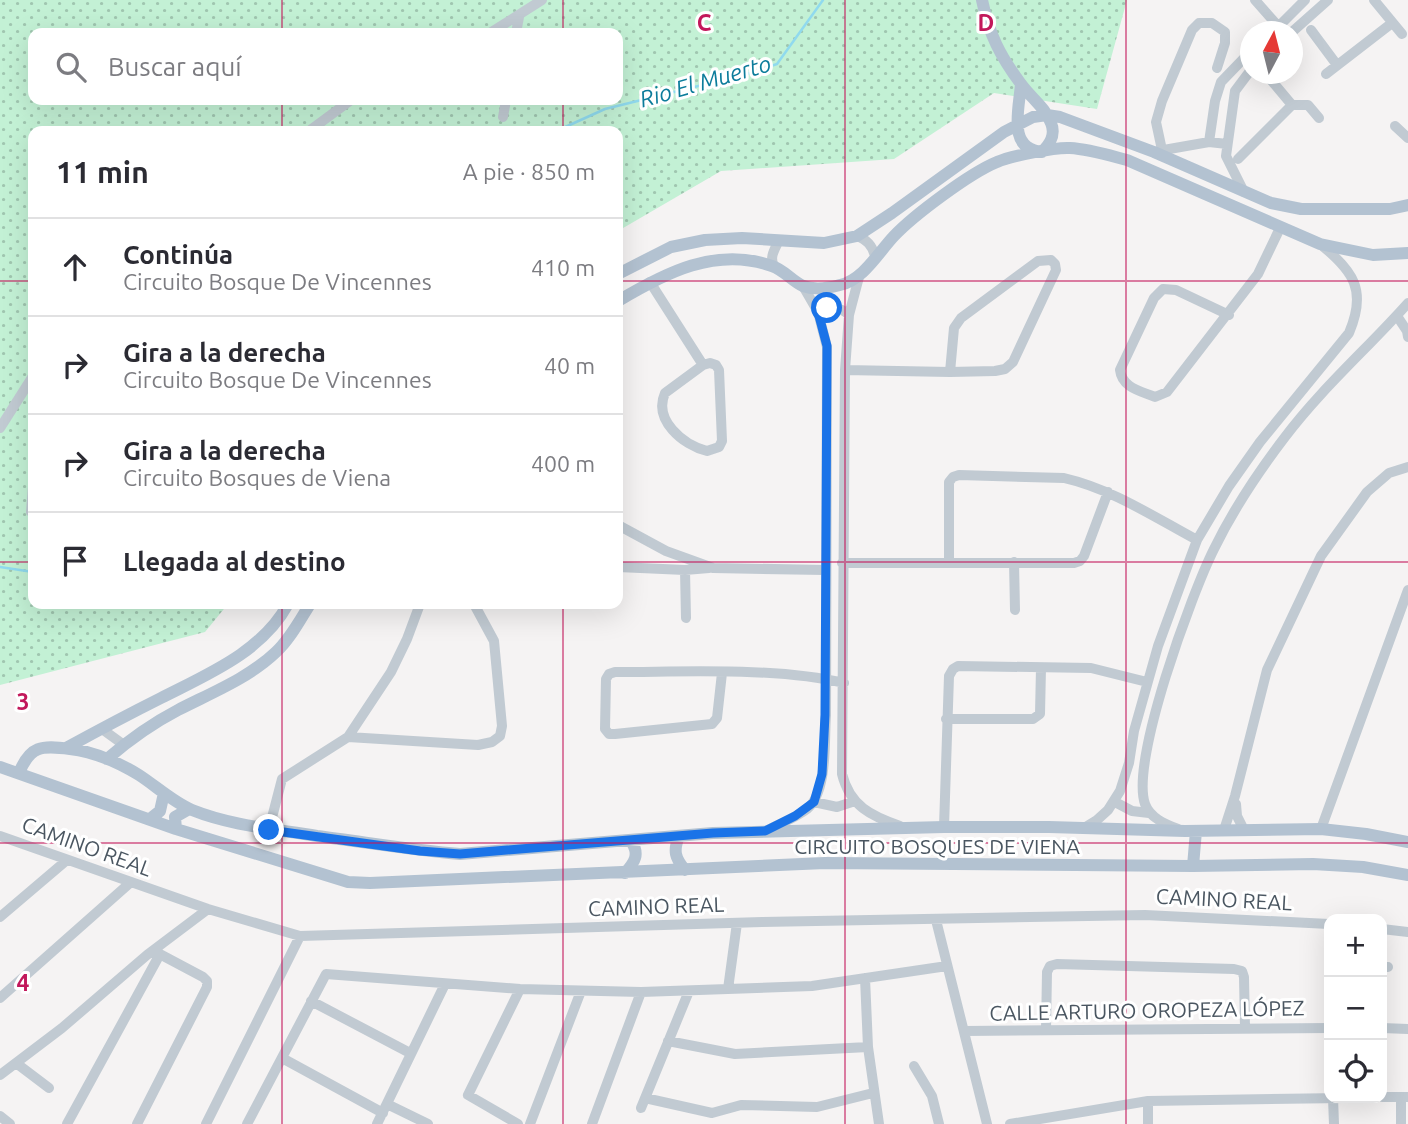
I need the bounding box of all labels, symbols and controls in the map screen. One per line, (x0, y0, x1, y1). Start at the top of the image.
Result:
text: C (697, 10, 712, 35)
text: D (978, 10, 994, 35)
north arrow (1240, 21, 1303, 84)
search box (28, 28, 623, 105)
icon: search (52, 48, 90, 86)
water label: Rio El Muerto (636, 50, 774, 112)
text: Buscar aquí (108, 52, 242, 81)
text: 11 min (56, 155, 149, 189)
text: A pie · 850 m (463, 159, 595, 184)
text: Continúa (123, 240, 233, 269)
icon: ahead (56, 248, 94, 286)
text: 410 m (531, 255, 595, 280)
text: Circuito Bosque De Vincennes (123, 269, 432, 294)
route start (811, 292, 842, 323)
text: Gira a la derecha (123, 338, 326, 367)
icon: right (56, 346, 94, 384)
text: 40 m (544, 353, 595, 378)
text: Circuito Bosque De Vincennes (123, 367, 432, 392)
text: Gira a la derecha (123, 436, 326, 465)
icon: right (56, 444, 94, 482)
text: 400 m (531, 451, 595, 476)
text: Circuito Bosques de Viena (123, 465, 391, 490)
icon: arrive (56, 542, 94, 580)
text: Llegada al destino (123, 547, 346, 576)
text: 3 (17, 689, 29, 714)
street label: CAMINO REAL (19, 811, 155, 881)
route end (253, 814, 284, 845)
street label: CIRCUITO BOSQUES DE VIENA (794, 834, 1080, 858)
street label: CAMINO REAL (1155, 883, 1293, 915)
street label: CAMINO REAL (587, 892, 725, 920)
map controls (1324, 914, 1387, 1103)
button: + (1324, 914, 1387, 977)
text: 4 (17, 970, 30, 995)
button: − (1324, 977, 1387, 1040)
street label: CALLE ARTURO OROPEZA LÓPEZ (989, 995, 1305, 1025)
button: locate (1324, 1040, 1387, 1103)

